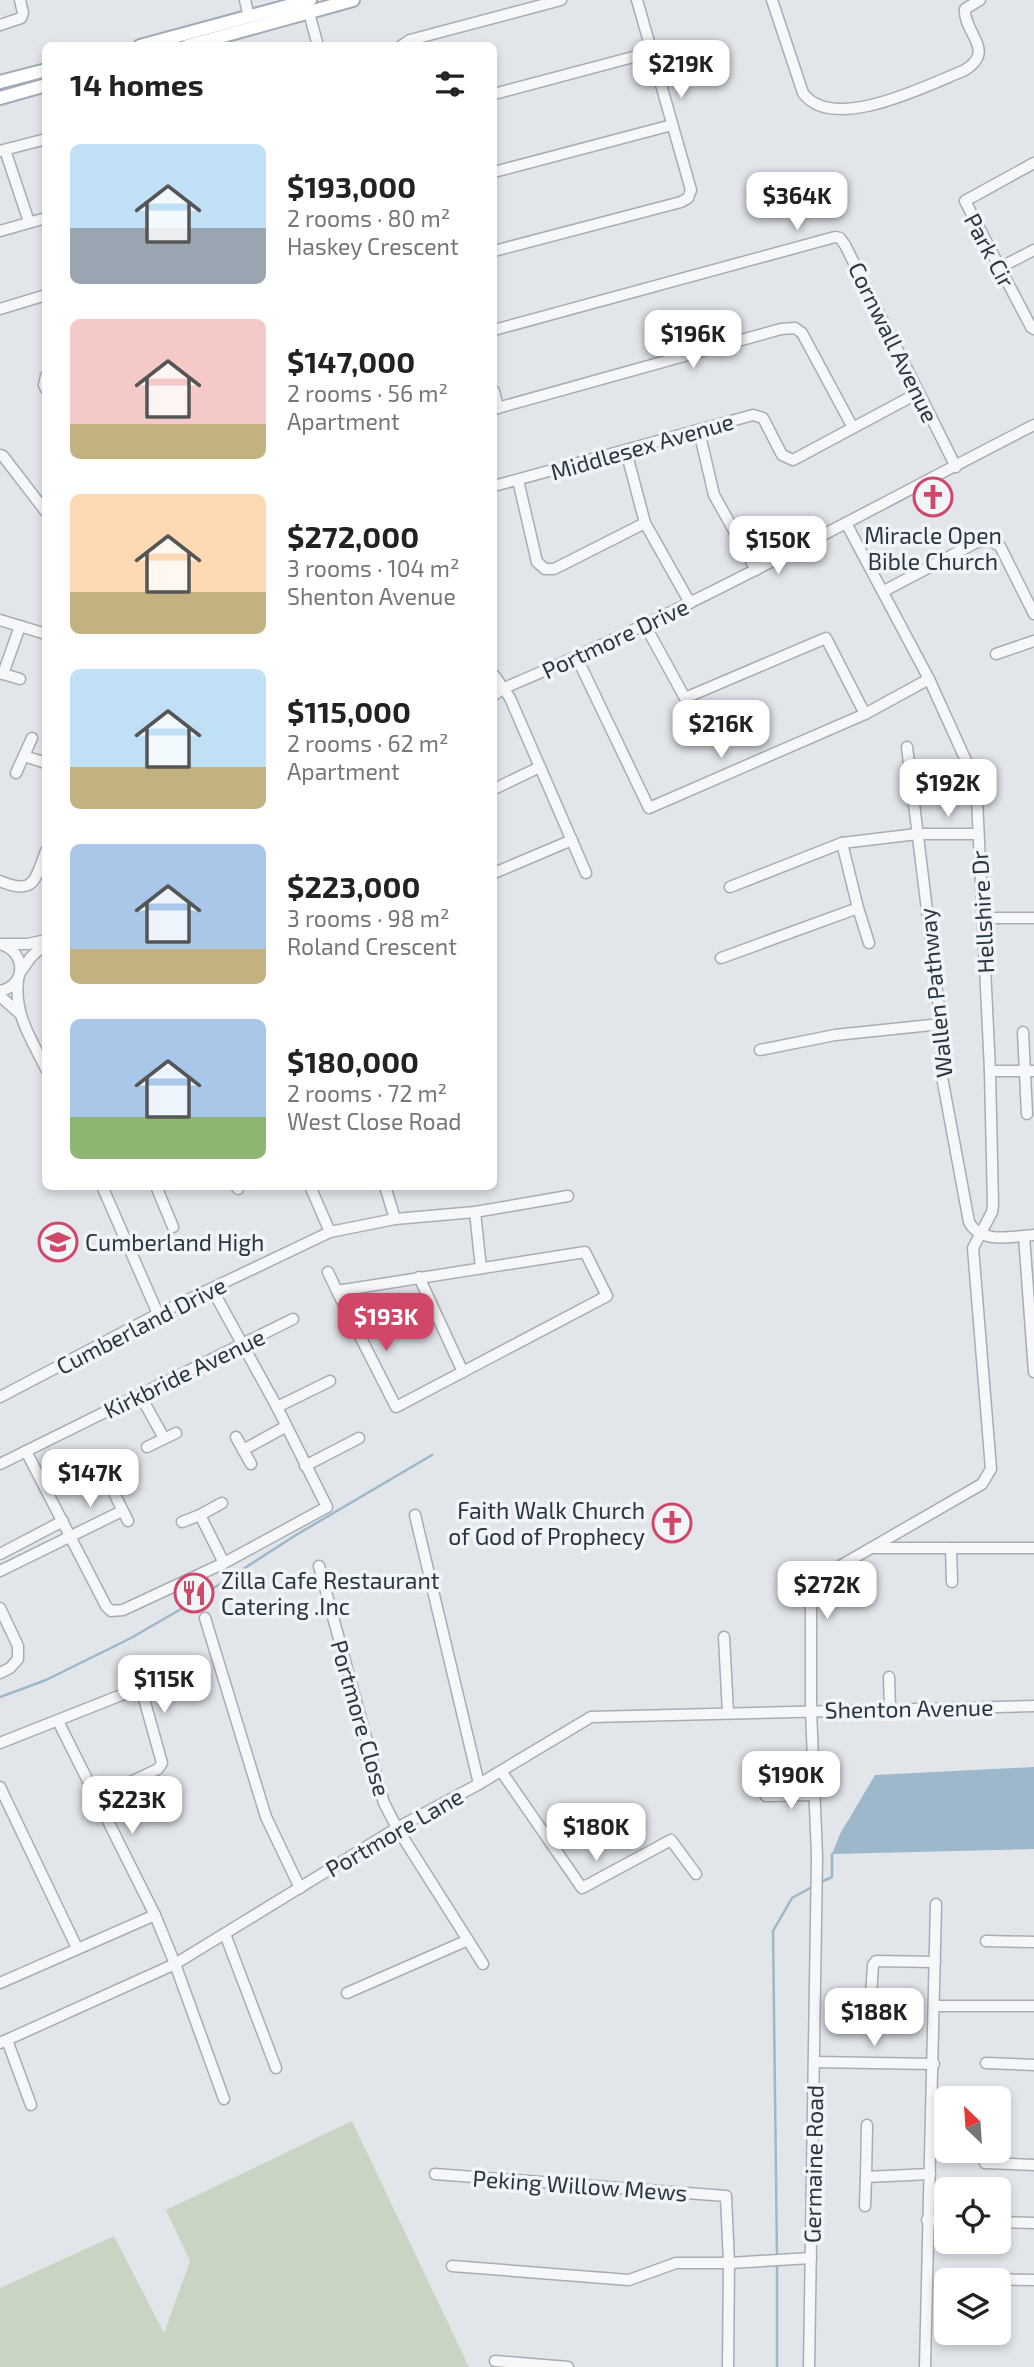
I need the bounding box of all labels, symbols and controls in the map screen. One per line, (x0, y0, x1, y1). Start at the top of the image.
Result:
pin: $219K (632, 41, 730, 100)
text: $219K (649, 49, 713, 77)
icon: filters (431, 65, 469, 103)
text: 14 homes (70, 66, 204, 102)
text: $193,000 (287, 168, 416, 204)
icon: home (126, 172, 210, 256)
pin: $364K (748, 173, 846, 232)
text: $364K (762, 181, 832, 209)
text: 2 rooms · 80 m² (287, 204, 450, 232)
street label: Park Cir (959, 208, 1021, 292)
text: Haskey Crescent (287, 232, 459, 260)
street label: Cornwall Avenue (843, 257, 945, 427)
pin: $196K (644, 310, 742, 370)
text: $196K (661, 319, 726, 347)
text: $147,000 (287, 343, 415, 379)
icon: home (126, 347, 210, 431)
text: 2 rooms · 56 m² (287, 379, 448, 407)
street label: Middlesex Avenue (547, 406, 737, 486)
text: Apartment (287, 407, 400, 435)
church icon: Miracle Open Bible Church (912, 476, 954, 518)
pin: $150K (729, 516, 827, 576)
text: $272,000 (287, 518, 419, 554)
place label: Miracle Open Bible Church (864, 521, 1002, 575)
icon: home (126, 522, 210, 606)
text: $150K (745, 525, 811, 553)
text: 3 rooms · 104 m² (287, 554, 459, 582)
text: Shenton Avenue (287, 582, 456, 610)
street label: Portmore Drive (537, 592, 693, 684)
text: $115,000 (287, 693, 411, 729)
icon: home (126, 697, 210, 781)
pin: $216K (672, 700, 770, 760)
text: $216K (689, 709, 753, 737)
text: 2 rooms · 62 m² (287, 729, 449, 757)
text: Apartment (287, 757, 400, 785)
pin: $192K (899, 760, 997, 819)
text: $192K (916, 768, 980, 796)
street label: Hellshire Dr (965, 850, 999, 974)
text: $223,000 (287, 868, 420, 904)
icon: home (126, 872, 210, 956)
text: 3 rooms · 98 m² (287, 904, 449, 932)
street label: Wallen Pathway (912, 907, 958, 1079)
text: Roland Crescent (287, 932, 457, 960)
text: $180,000 (287, 1043, 419, 1079)
icon: home (126, 1047, 210, 1131)
text: 2 rooms · 72 m² (287, 1079, 447, 1107)
text: West Close Road (287, 1107, 461, 1135)
school or university icon: Cumberland High (37, 1221, 79, 1263)
place label: Cumberland High (85, 1228, 264, 1256)
street label: Cumberland Drive (51, 1270, 231, 1380)
pin: $193K (337, 1294, 435, 1353)
text: $193K (354, 1302, 418, 1330)
street label: Kirkbride Avenue (99, 1322, 269, 1424)
pin: $147K (41, 1450, 139, 1509)
text: $147K (58, 1458, 122, 1486)
place label: Faith Walk Church of God of Prophecy (448, 1496, 645, 1550)
church icon: Faith Walk Church of God of Prophecy (651, 1502, 693, 1544)
pin: $272K (778, 1562, 876, 1621)
place label: Zilla Cafe Restaurant Catering .Inc (221, 1566, 440, 1620)
text: $272K (794, 1570, 860, 1598)
restaurant icon: Zilla Cafe Restaurant Catering .Inc (173, 1572, 215, 1614)
street label: Portmore Close (325, 1637, 397, 1799)
pin: $115K (115, 1656, 213, 1715)
text: $115K (134, 1664, 194, 1692)
street label: Shenton Avenue (824, 1693, 994, 1723)
pin: $190K (742, 1752, 840, 1811)
text: $190K (758, 1760, 824, 1788)
pin: $223K (83, 1776, 181, 1836)
street label: Portmore Lane (320, 1781, 468, 1883)
text: $223K (98, 1785, 166, 1813)
pin: $180K (547, 1804, 645, 1863)
text: $180K (563, 1812, 629, 1840)
pin: $188K (825, 1988, 923, 2048)
text: $188K (841, 1997, 907, 2025)
street label: Germaine Road (798, 2085, 828, 2243)
north arrow (934, 2086, 1012, 2163)
map controls (934, 2086, 1011, 2345)
street label: Peking Willow Mews (472, 2164, 688, 2206)
button: locate (934, 2177, 1011, 2254)
button: layers (934, 2268, 1011, 2345)

